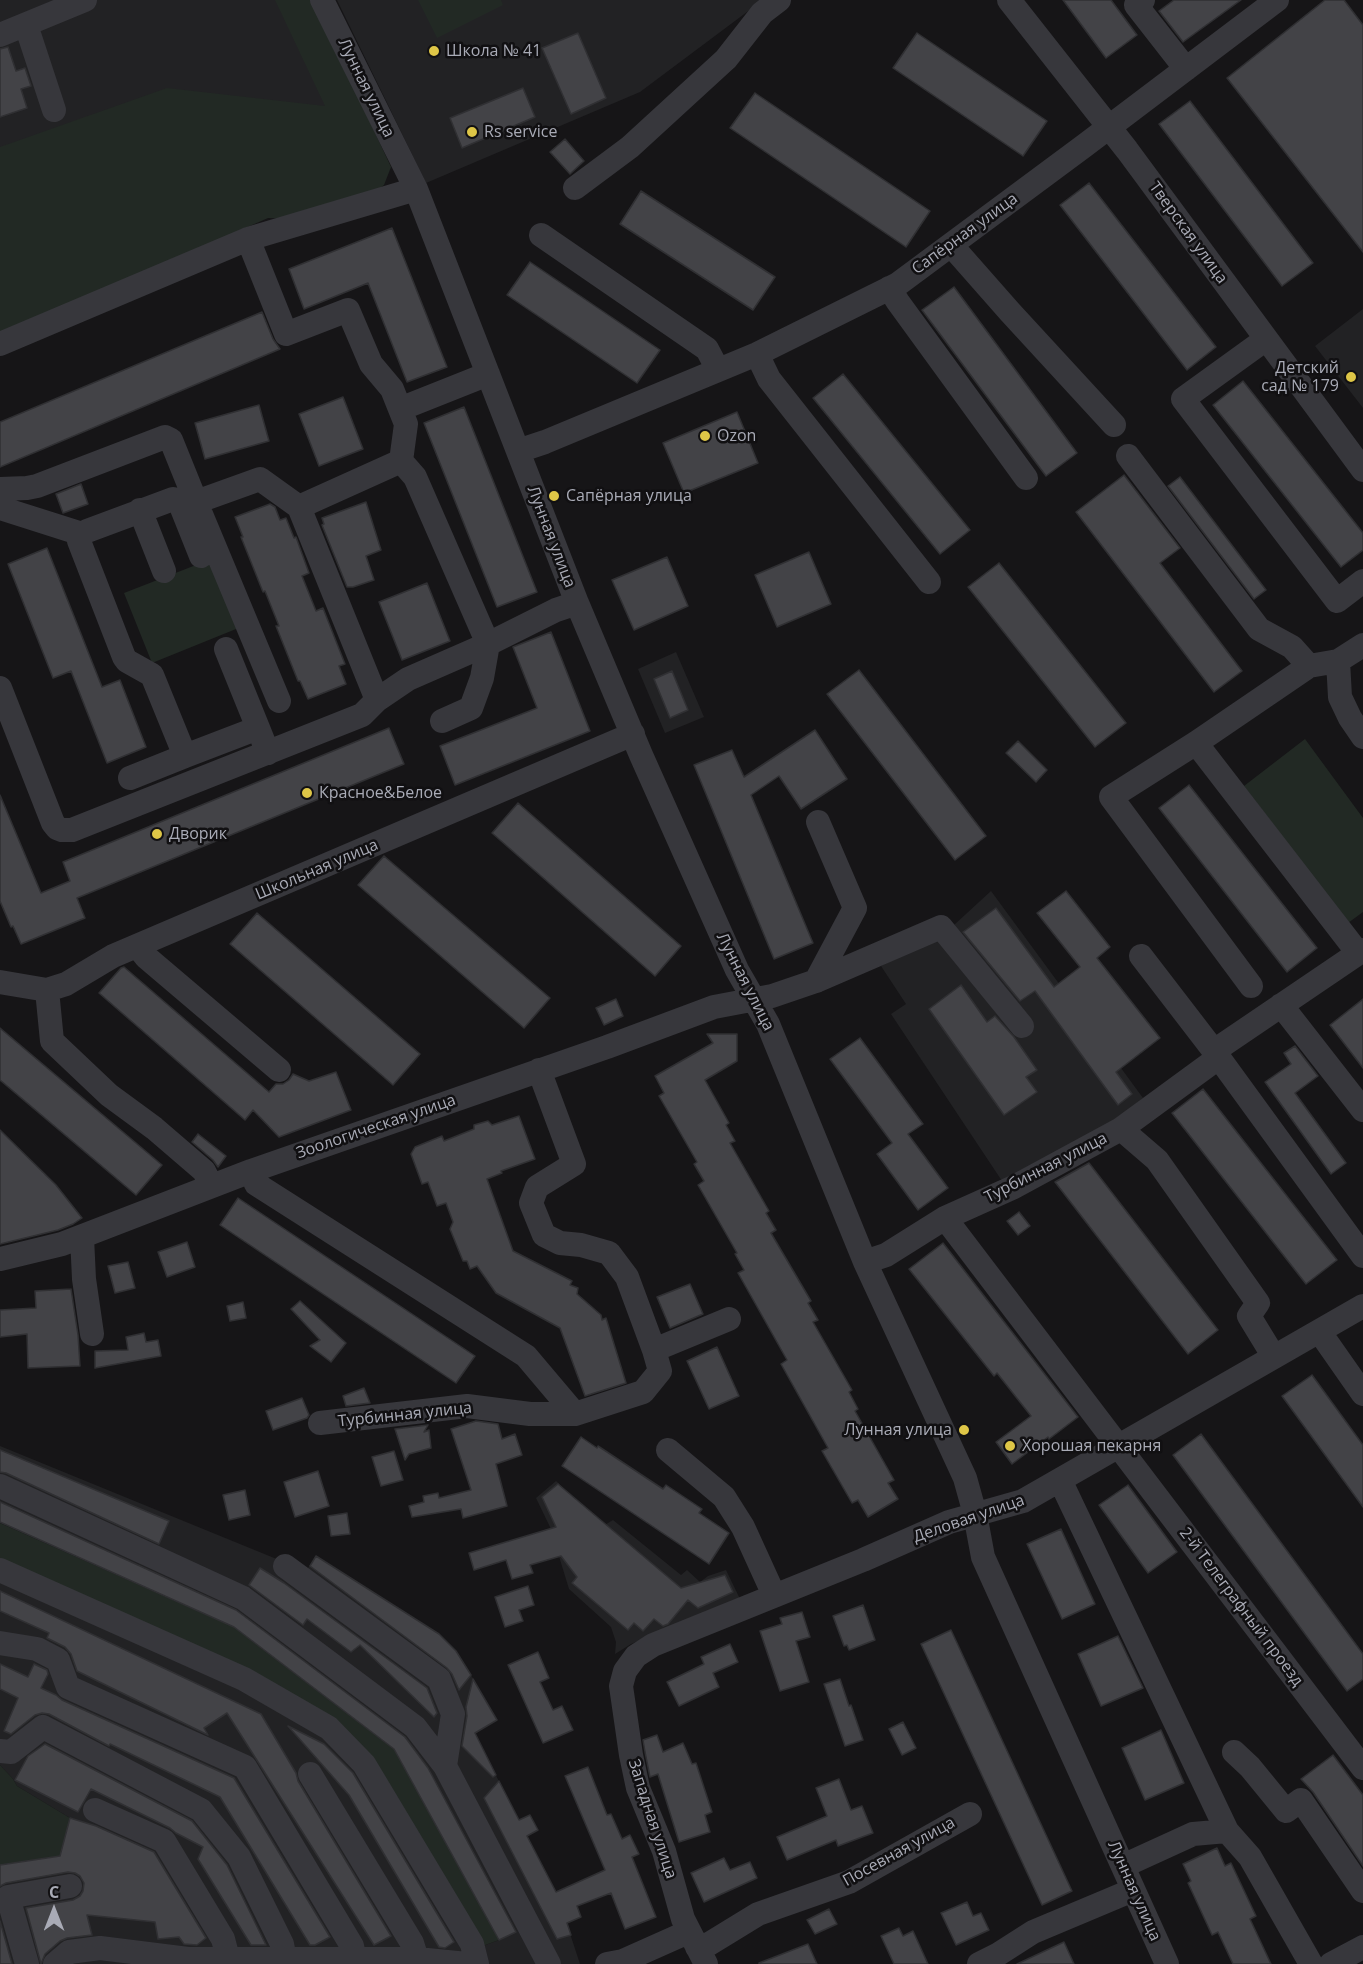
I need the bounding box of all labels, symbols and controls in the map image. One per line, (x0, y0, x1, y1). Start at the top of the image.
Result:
street label: Лунная улица (334, 35, 398, 141)
place label: Школа № 41 (446, 41, 541, 61)
marker: Школа № 41 (427, 44, 441, 58)
place label: Rs service (484, 122, 557, 142)
marker: Rs service (465, 125, 479, 139)
street label: Тверская улица (1145, 178, 1231, 288)
street label: Сапёрная улица (908, 189, 1022, 279)
place label: Детский сад № 179 (1261, 358, 1339, 396)
marker: Детский сад № 179 (1344, 370, 1358, 384)
place label: Ozon (717, 426, 756, 446)
marker: Ozon (698, 429, 712, 443)
street label: Лунная улица (523, 483, 579, 591)
place label: Сапёрная улица (566, 486, 692, 506)
marker: Сапёрная улица (547, 489, 561, 503)
place label: Красное&Белое (319, 783, 442, 803)
marker: Красное&Белое (300, 786, 314, 800)
place label: Дворик (169, 824, 227, 844)
marker: Дворик (150, 827, 164, 841)
street label: Школьная улица (253, 836, 381, 904)
street label: Лунная улица (712, 930, 778, 1034)
street label: Зоологическая улица (294, 1091, 458, 1163)
street label: Турбинная улица (982, 1129, 1110, 1207)
street label: Турбинная улица (337, 1398, 473, 1432)
place label: Лунная улица (844, 1420, 952, 1440)
marker: Лунная улица (957, 1423, 971, 1437)
place label: Хорошая пекарня (1022, 1436, 1161, 1456)
marker: Хорошая пекарня (1003, 1439, 1017, 1453)
street label: Деловая улица (911, 1491, 1027, 1547)
street label: 2-й Телеграфный проезд (1175, 1524, 1307, 1690)
street label: Западная улица (624, 1757, 680, 1881)
street label: Посевная улица (840, 1813, 958, 1891)
street label: Лунная улица (1103, 1838, 1165, 1944)
north arrow (24, 1880, 84, 1940)
text: С (49, 1881, 59, 1903)

